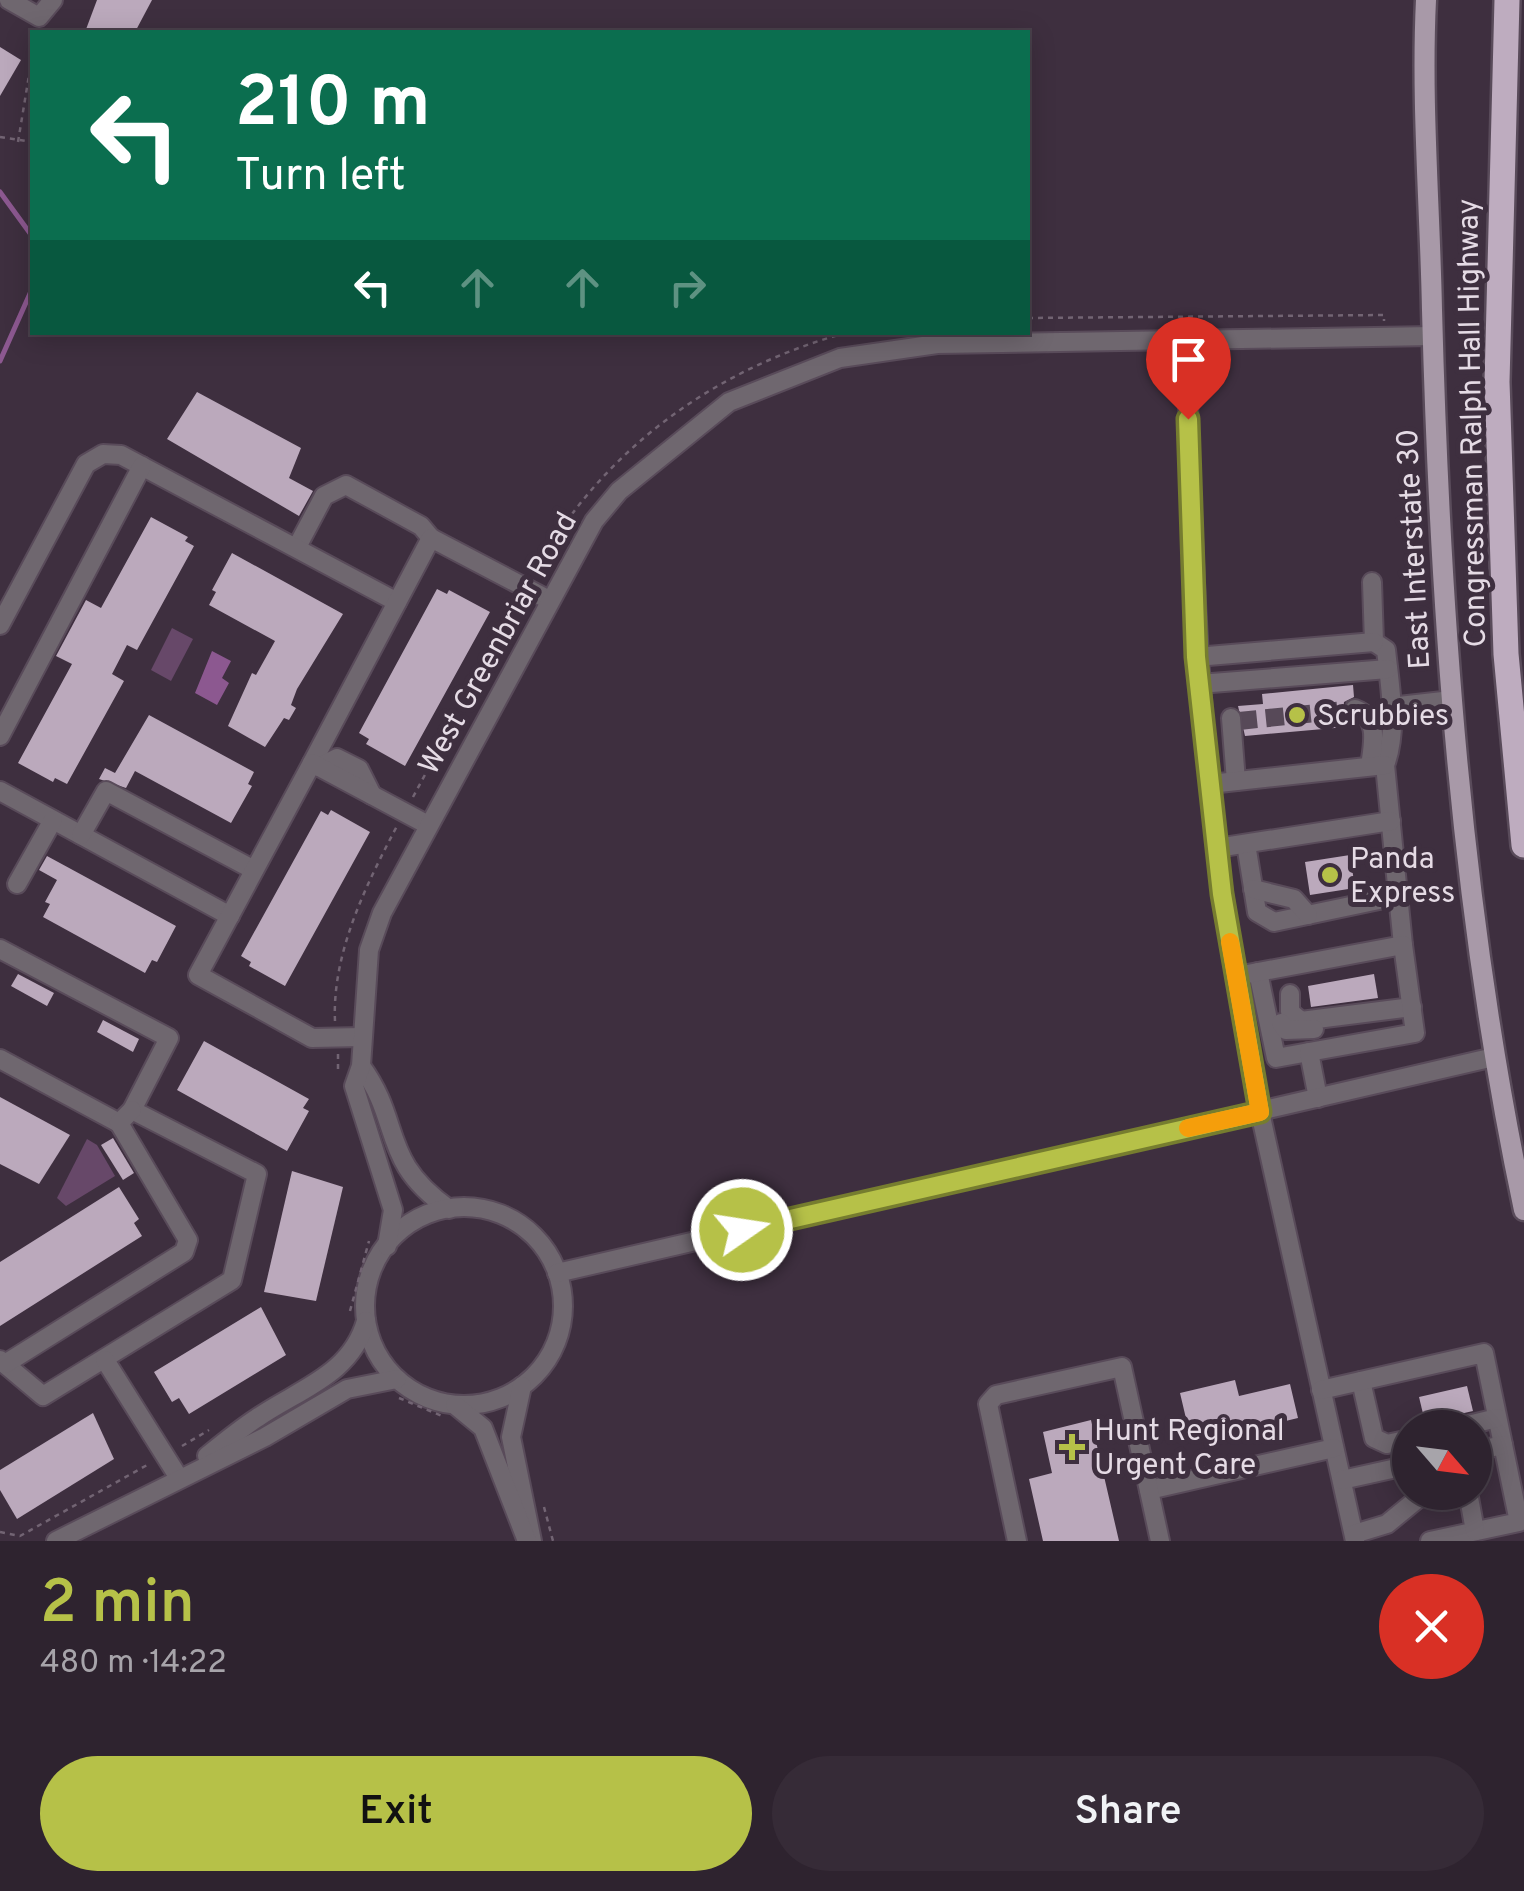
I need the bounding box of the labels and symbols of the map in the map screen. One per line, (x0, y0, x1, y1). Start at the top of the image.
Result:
street label: Congressman Ralph Hall Highway (1451, 198, 1496, 648)
pin (1146, 317, 1231, 420)
street label: East Interstate 30 (1391, 428, 1440, 670)
street label: West Greenbriar Road (412, 507, 587, 782)
place label: Scrubbies (1317, 699, 1449, 736)
marker: Scrubbies (1286, 704, 1308, 726)
place label: Panda Express (1350, 842, 1455, 913)
marker: Panda Express (1319, 864, 1341, 886)
position arrow (690, 1178, 794, 1282)
north arrow (1392, 1410, 1492, 1510)
place label: Hunt Regional Urgent Care (1094, 1414, 1285, 1485)
marker: Hunt Regional Urgent Care (1059, 1434, 1085, 1460)

